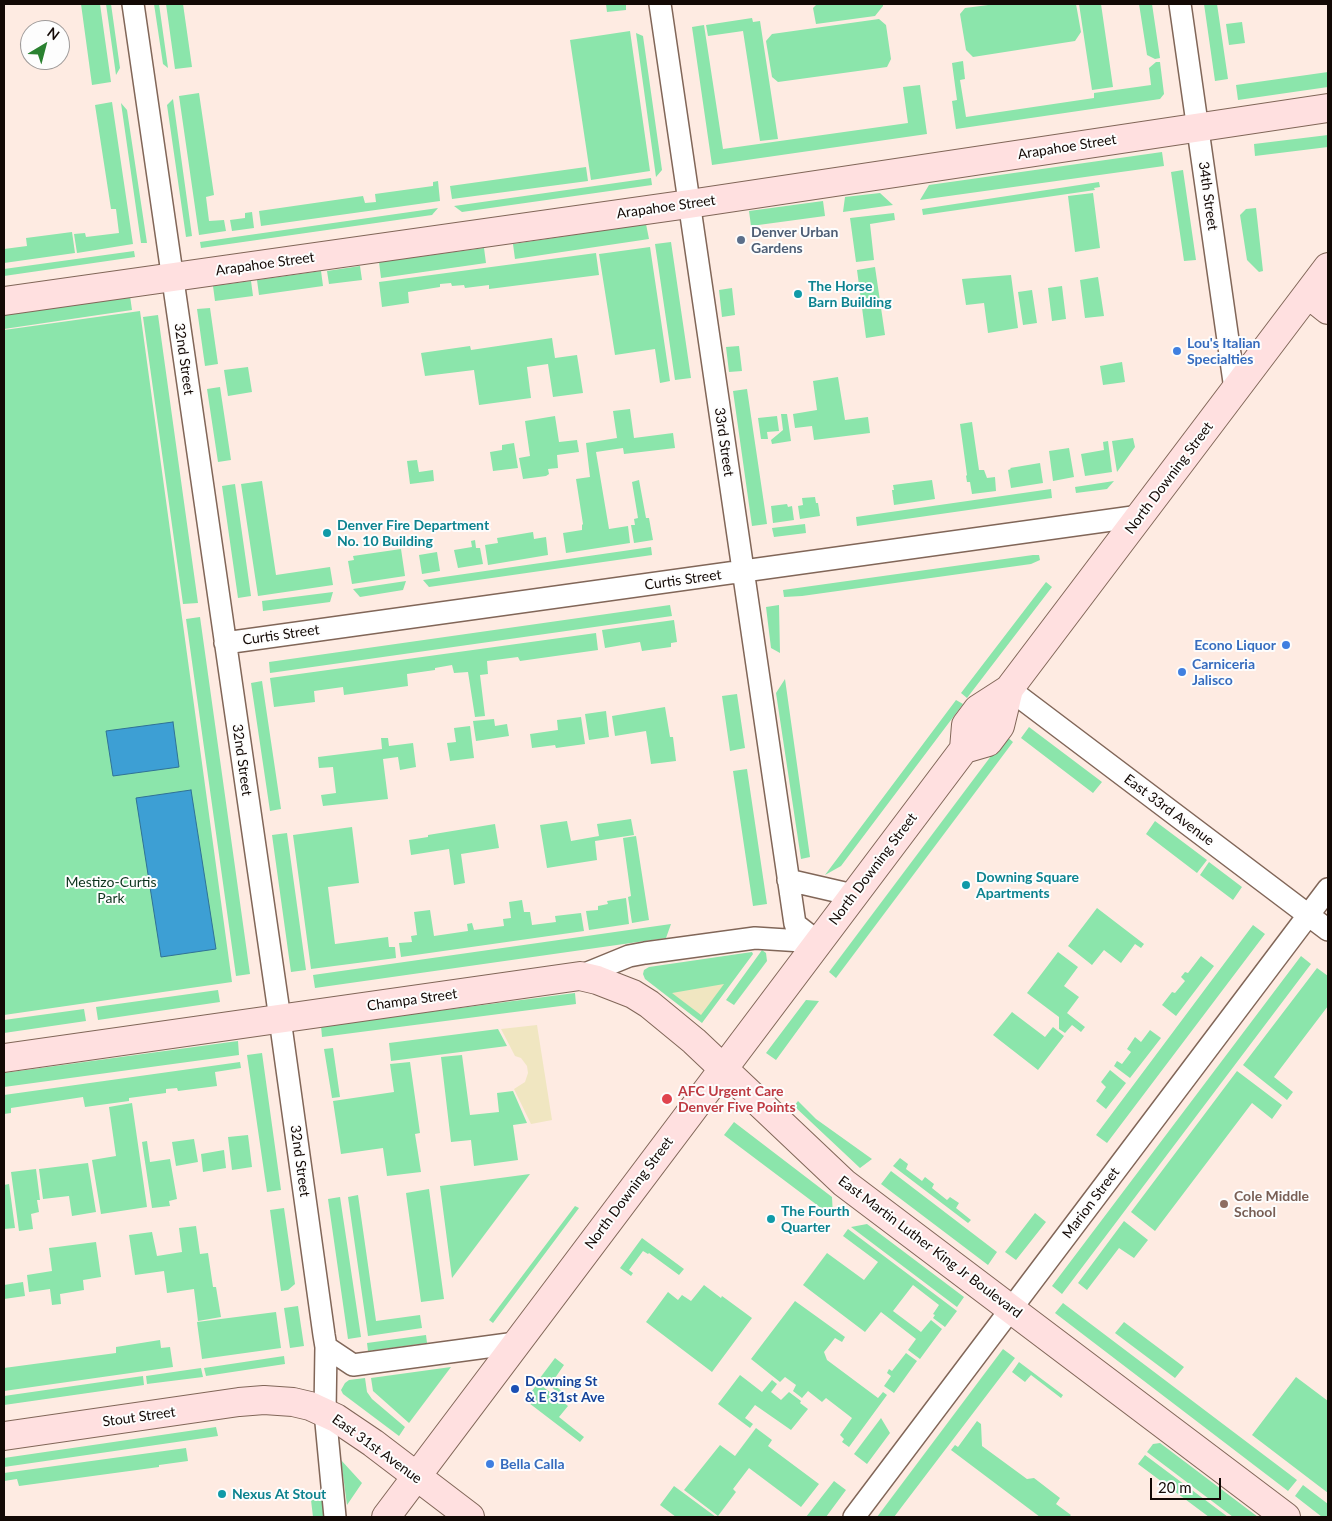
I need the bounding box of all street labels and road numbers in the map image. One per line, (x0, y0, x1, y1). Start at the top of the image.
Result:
street label: Arapahoe Street (1016, 131, 1118, 163)
street label: 34th Street (1195, 160, 1221, 232)
street label: Arapahoe Street (615, 192, 717, 222)
street label: Arapahoe Street (214, 249, 316, 279)
street label: 32nd Street (171, 322, 197, 396)
street label: 33rd Street (711, 406, 737, 478)
street label: North Downing Street (1121, 419, 1217, 537)
street label: Curtis Street (644, 566, 722, 594)
street label: Curtis Street (242, 621, 320, 649)
street label: 32nd Street (229, 723, 255, 797)
street label: East 33rd Avenue (1121, 771, 1217, 849)
street label: North Downing Street (825, 810, 921, 928)
street label: Champa Street (366, 985, 458, 1015)
street label: 32nd Street (287, 1124, 313, 1198)
street label: North Downing Street (581, 1134, 677, 1252)
street label: Marion Street (1059, 1164, 1123, 1242)
street label: East Martin Luther King Jr Boulevard (835, 1172, 1025, 1322)
street label: Stout Street (101, 1404, 177, 1430)
street label: East 31st Avenue (329, 1411, 425, 1487)

